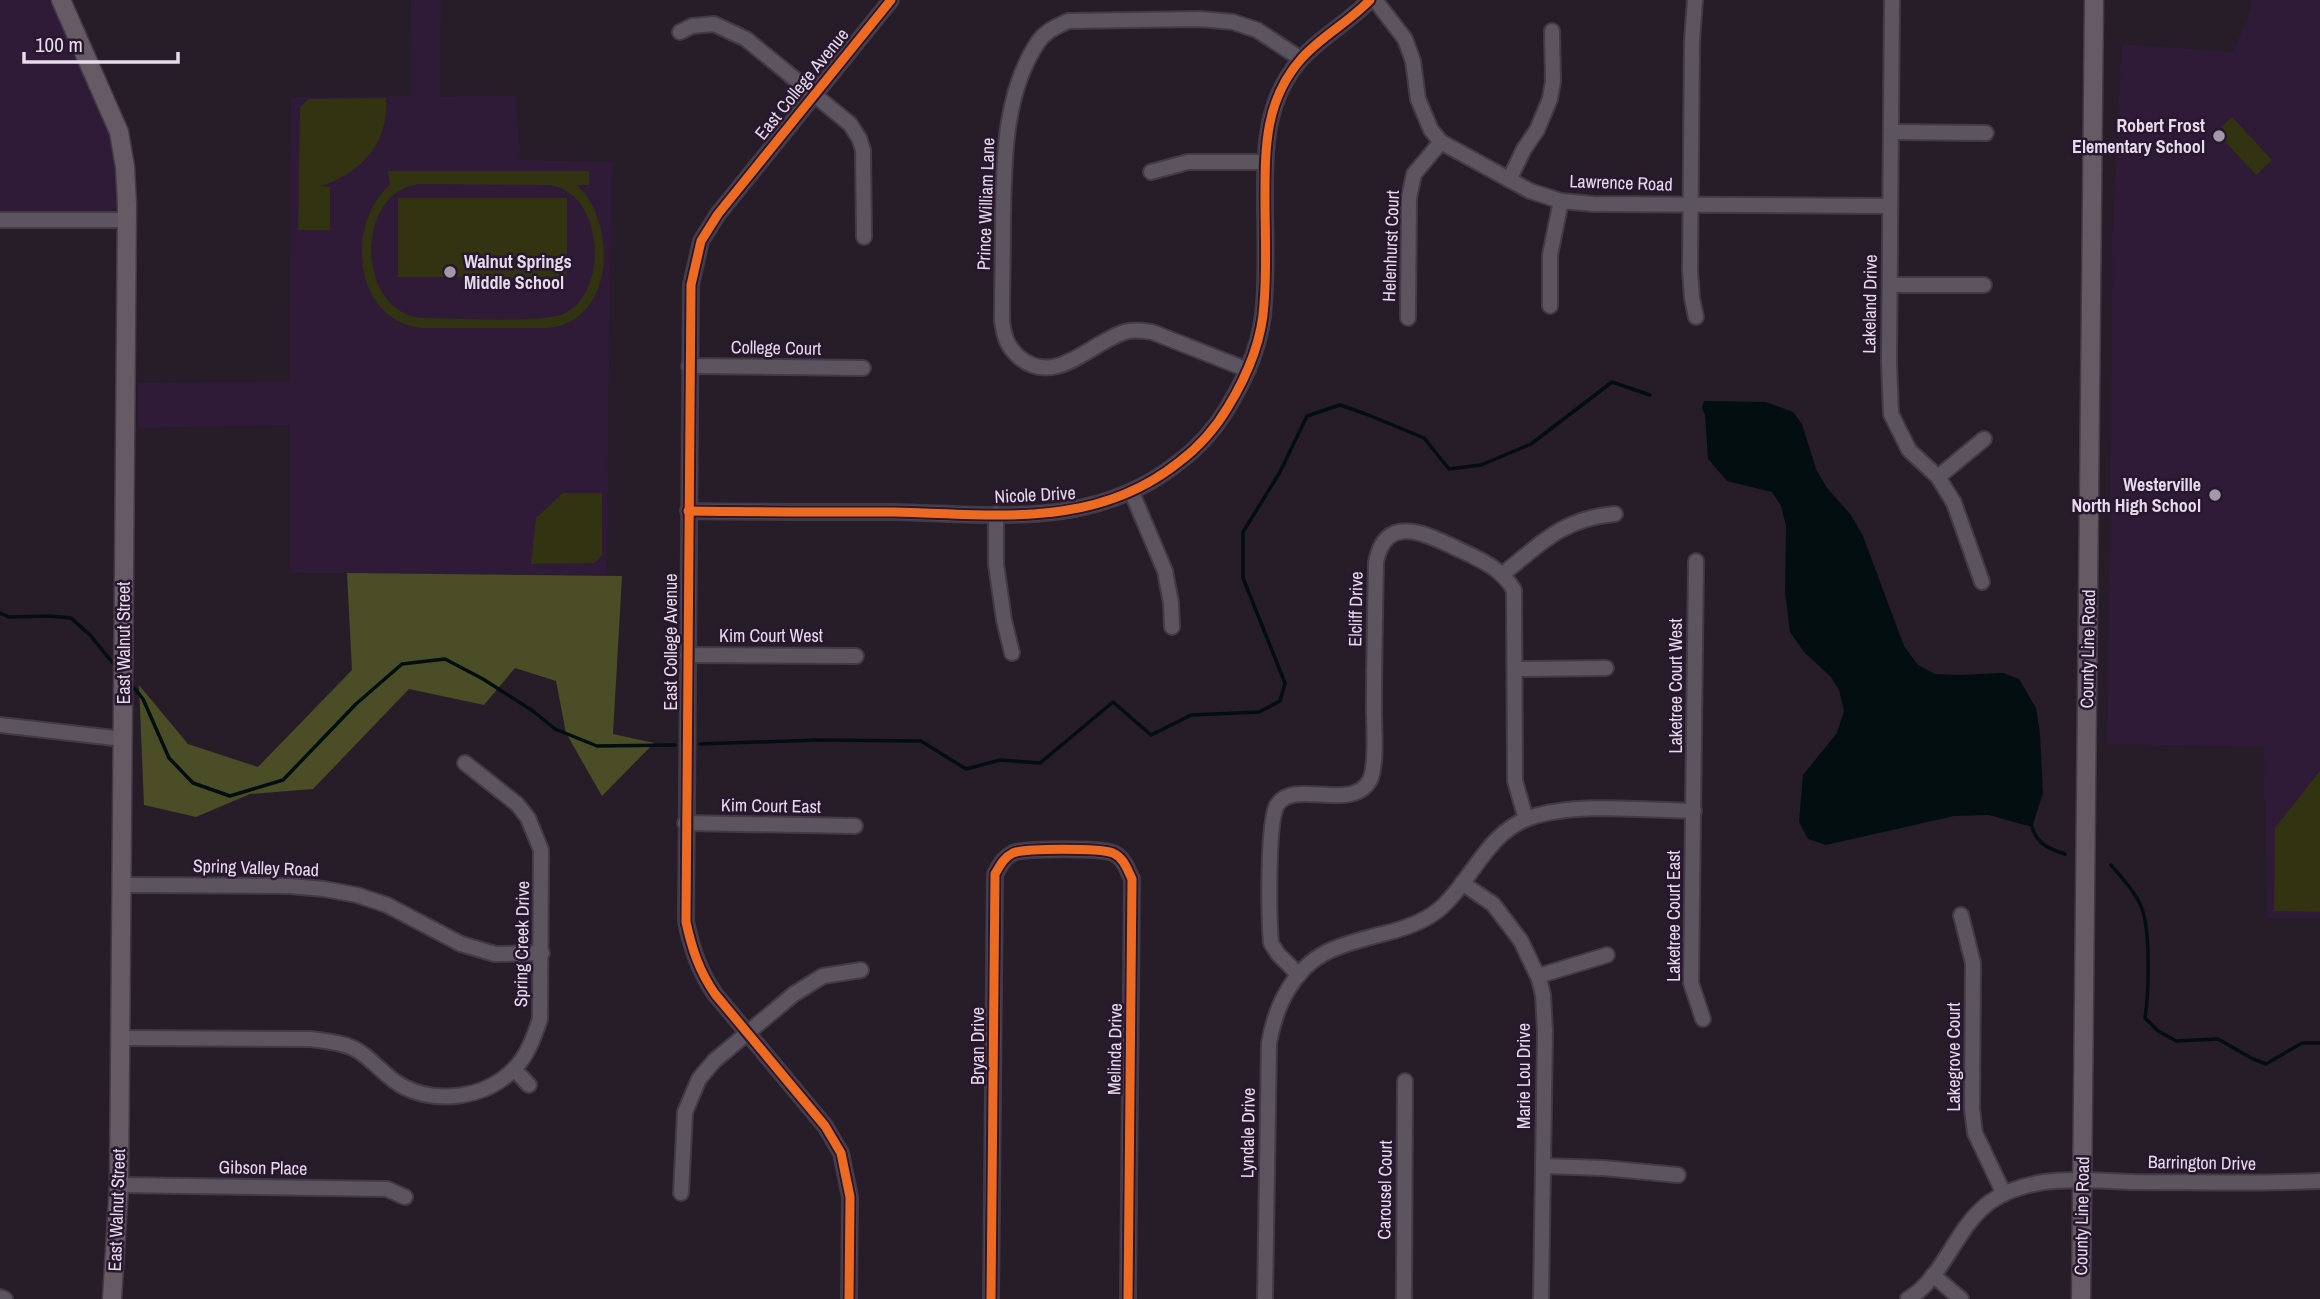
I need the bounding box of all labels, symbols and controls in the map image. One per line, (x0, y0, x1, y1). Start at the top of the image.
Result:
scale bar (24, 21, 178, 65)
street label: East College Avenue (749, 23, 854, 145)
text: 100 m (35, 30, 83, 59)
place label: Robert Frost Elementary School (2072, 113, 2205, 159)
marker: Robert Frost Elementary School (2211, 128, 2227, 144)
street label: Prince William Lane (971, 137, 1000, 271)
street label: Lawrence Road (1569, 168, 1673, 197)
street label: Helenhurst Court (1376, 190, 1405, 302)
place label: Walnut Springs Middle School (464, 249, 572, 295)
street label: Lakeland Drive (1856, 254, 1883, 354)
marker: Walnut Springs Middle School (442, 264, 458, 280)
street label: College Court (731, 334, 821, 361)
place label: Westerville North High School (2071, 472, 2201, 518)
street label: Nicole Drive (994, 480, 1076, 509)
marker: Westerville North High School (2207, 487, 2223, 503)
street label: Elcliff Drive (1342, 571, 1369, 647)
street label: East College Avenue (658, 574, 683, 710)
street label: East Walnut Street (111, 582, 136, 704)
street label: County Line Road (2074, 589, 2101, 709)
street label: Laketree Court West (1663, 618, 1688, 754)
street label: Kim Court West (719, 623, 823, 648)
street label: Kim Court East (721, 792, 821, 819)
street label: Laketree Court East (1661, 850, 1686, 982)
street label: Spring Valley Road (193, 853, 319, 882)
street label: Spring Creek Drive (508, 881, 535, 1007)
street label: Lakegrove Court (1941, 1002, 1966, 1112)
street label: Melinda Drive (1101, 1003, 1128, 1095)
street label: Bryan Drive (965, 1007, 990, 1085)
street label: Marie Lou Drive (1511, 1023, 1536, 1129)
street label: Lyndale Drive (1234, 1088, 1261, 1178)
street label: Carousel Court (1371, 1140, 1398, 1240)
street label: East Walnut Street (102, 1148, 131, 1272)
street label: Barrington Drive (2148, 1149, 2256, 1176)
street label: Gibson Place (218, 1154, 308, 1181)
street label: County Line Road (2068, 1156, 2095, 1276)

